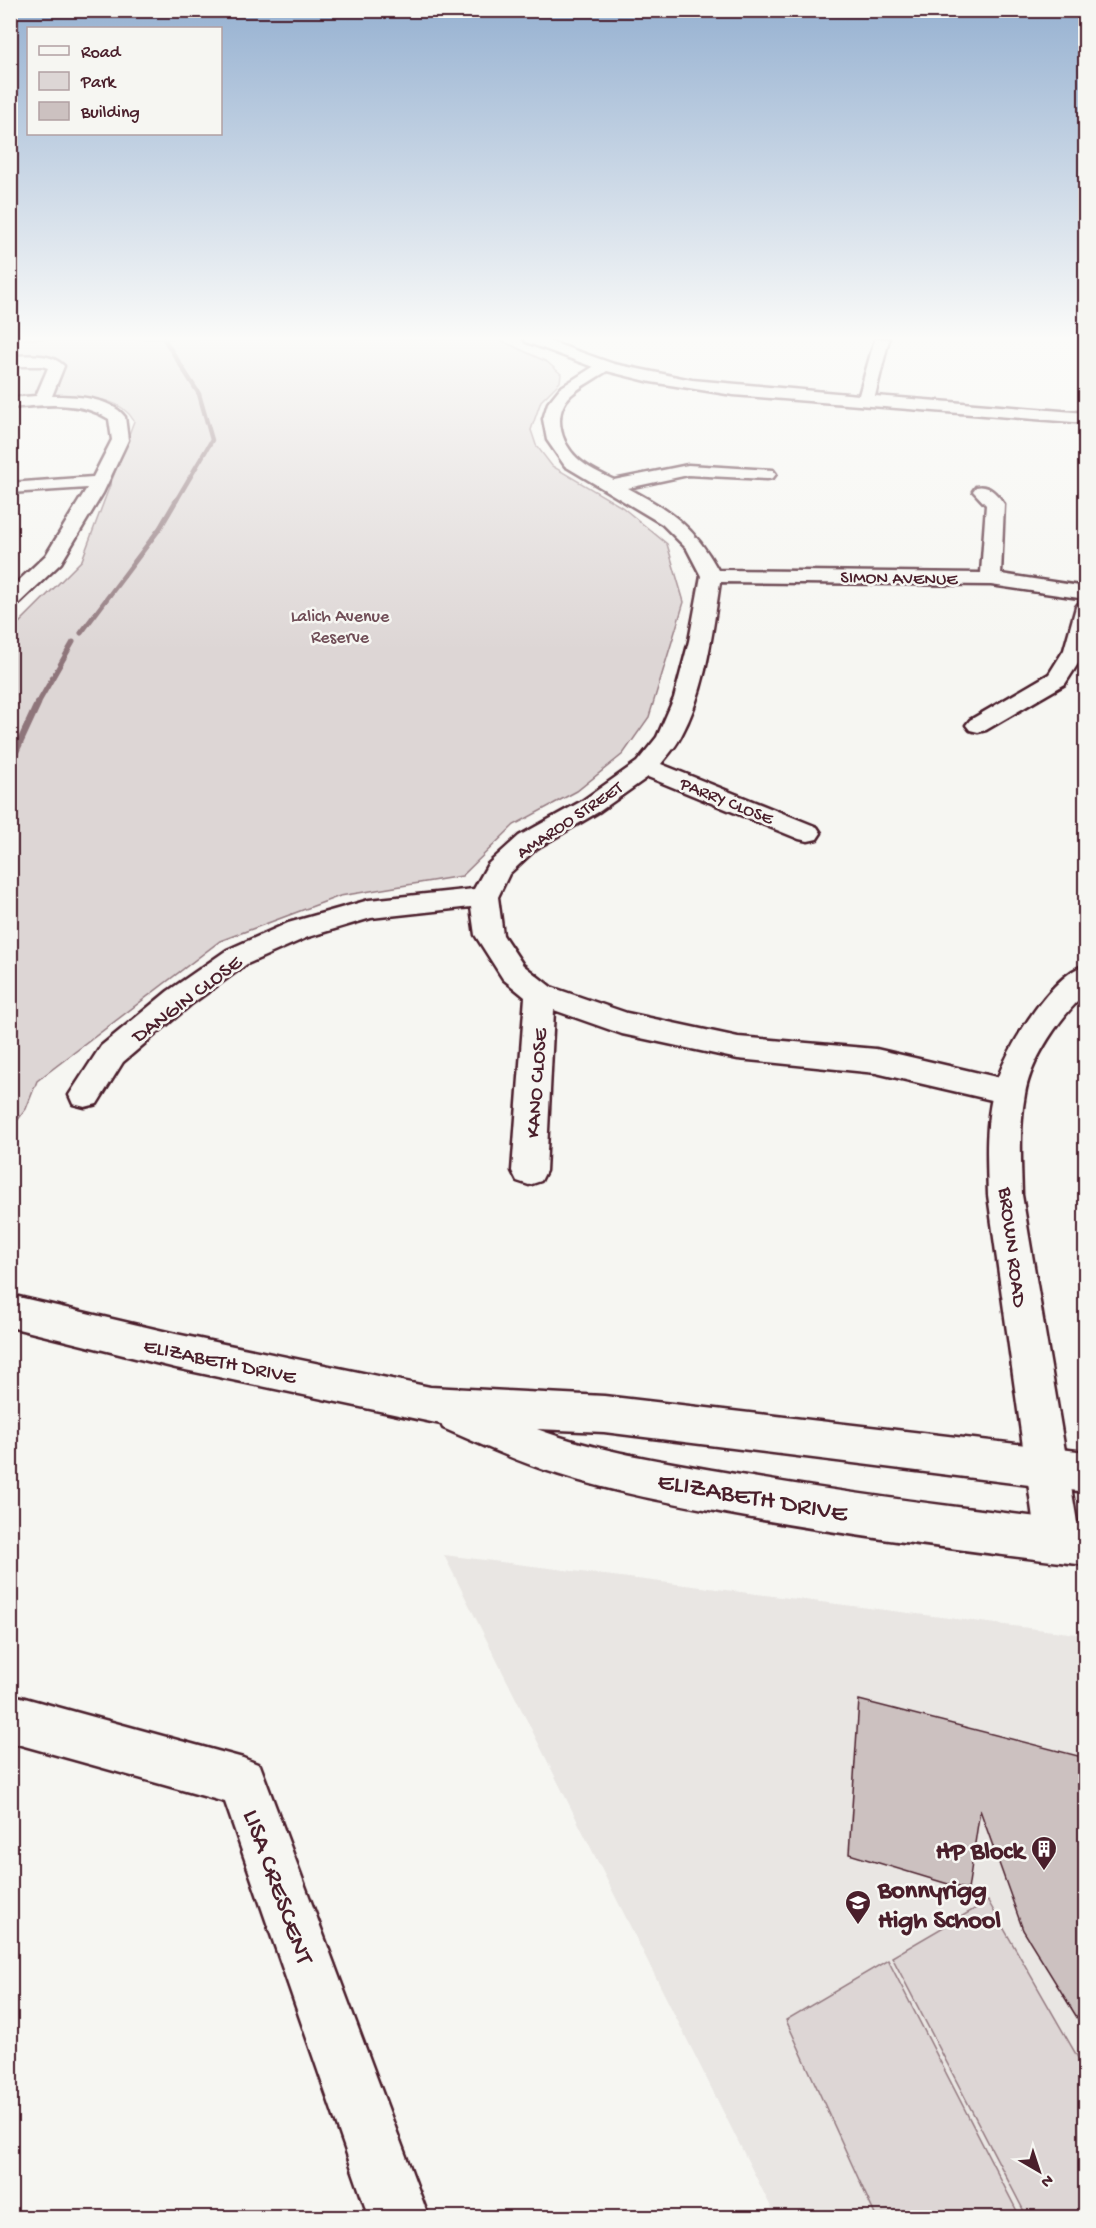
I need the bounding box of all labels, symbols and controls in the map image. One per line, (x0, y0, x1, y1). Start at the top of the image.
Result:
legend (27, 27, 222, 135)
text: Road (81, 43, 122, 64)
text: Park (80, 73, 117, 94)
text: Building (80, 103, 140, 124)
street label: SIMON AVENUE (840, 568, 959, 591)
park label: Lalich Avenue Reserve (291, 607, 390, 649)
street label: PARRY CLOSE (675, 774, 777, 831)
street label: AMAROO STREET (513, 777, 628, 864)
street label: DANGIN CLOSE (127, 951, 249, 1051)
street label: KANO CLOSE (522, 1027, 555, 1139)
street label: BROWN ROAD (991, 1185, 1030, 1309)
street label: ELIZABETH DRIVE (141, 1335, 299, 1392)
street label: ELIZABETH DRIVE (655, 1467, 850, 1532)
street label: LISA CRESCENT (233, 1806, 318, 1970)
building icon: HP Block (1029, 1834, 1059, 1872)
place label: HP Block (936, 1838, 1027, 1869)
place label: Bonnyrigg High School (877, 1877, 1001, 1938)
school or university icon: Bonnyrigg High School (843, 1888, 873, 1926)
north arrow (1009, 2141, 1069, 2201)
text: N (1036, 2169, 1056, 2191)

